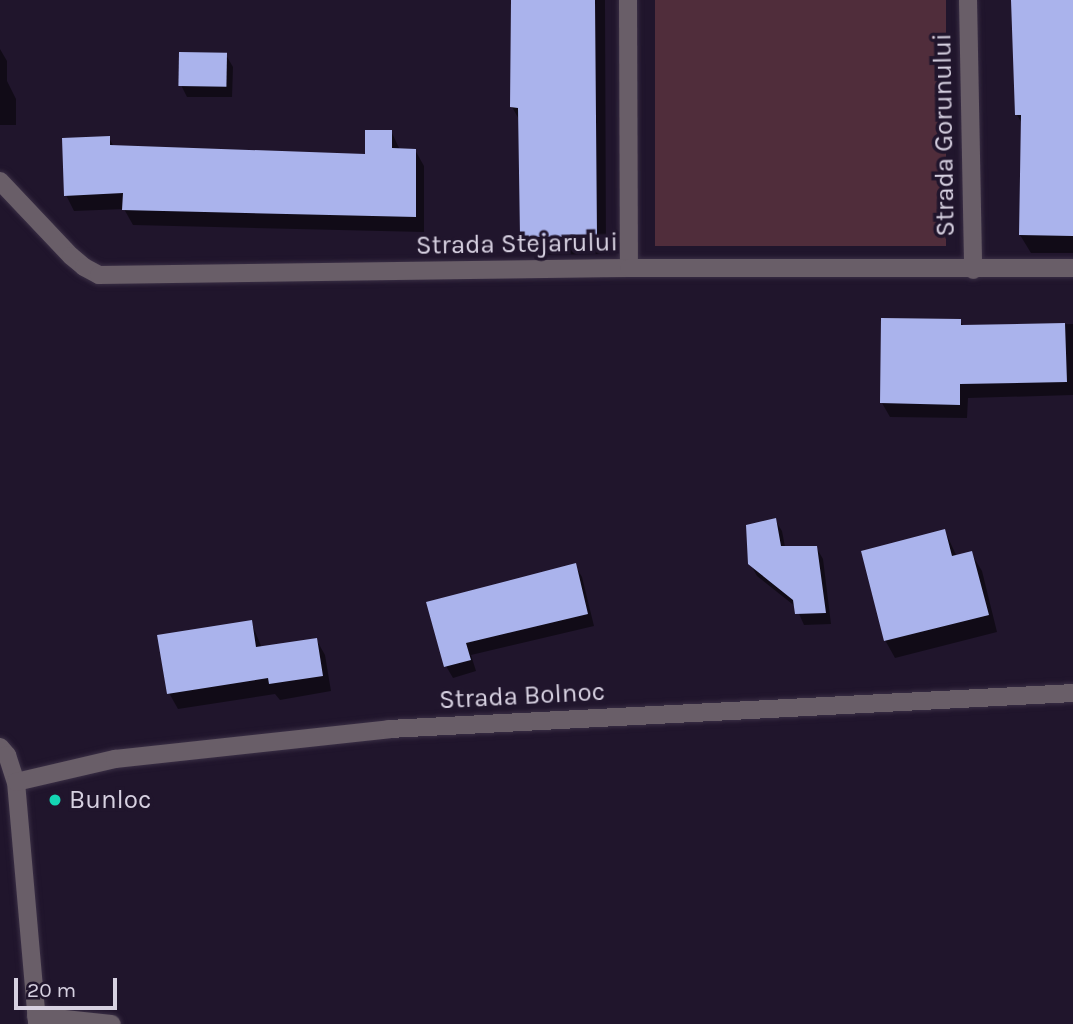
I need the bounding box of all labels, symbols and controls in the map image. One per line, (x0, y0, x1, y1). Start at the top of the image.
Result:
street label: Strada Gorunului (927, 33, 961, 237)
street label: Strada Stejarului (416, 227, 618, 261)
street label: Strada Bolnoc (438, 676, 606, 716)
place label: Bunloc (69, 784, 151, 816)
marker: Bunloc (47, 792, 63, 808)
scale bar (18, 964, 121, 1008)
text: 20 m (27, 978, 76, 1002)

